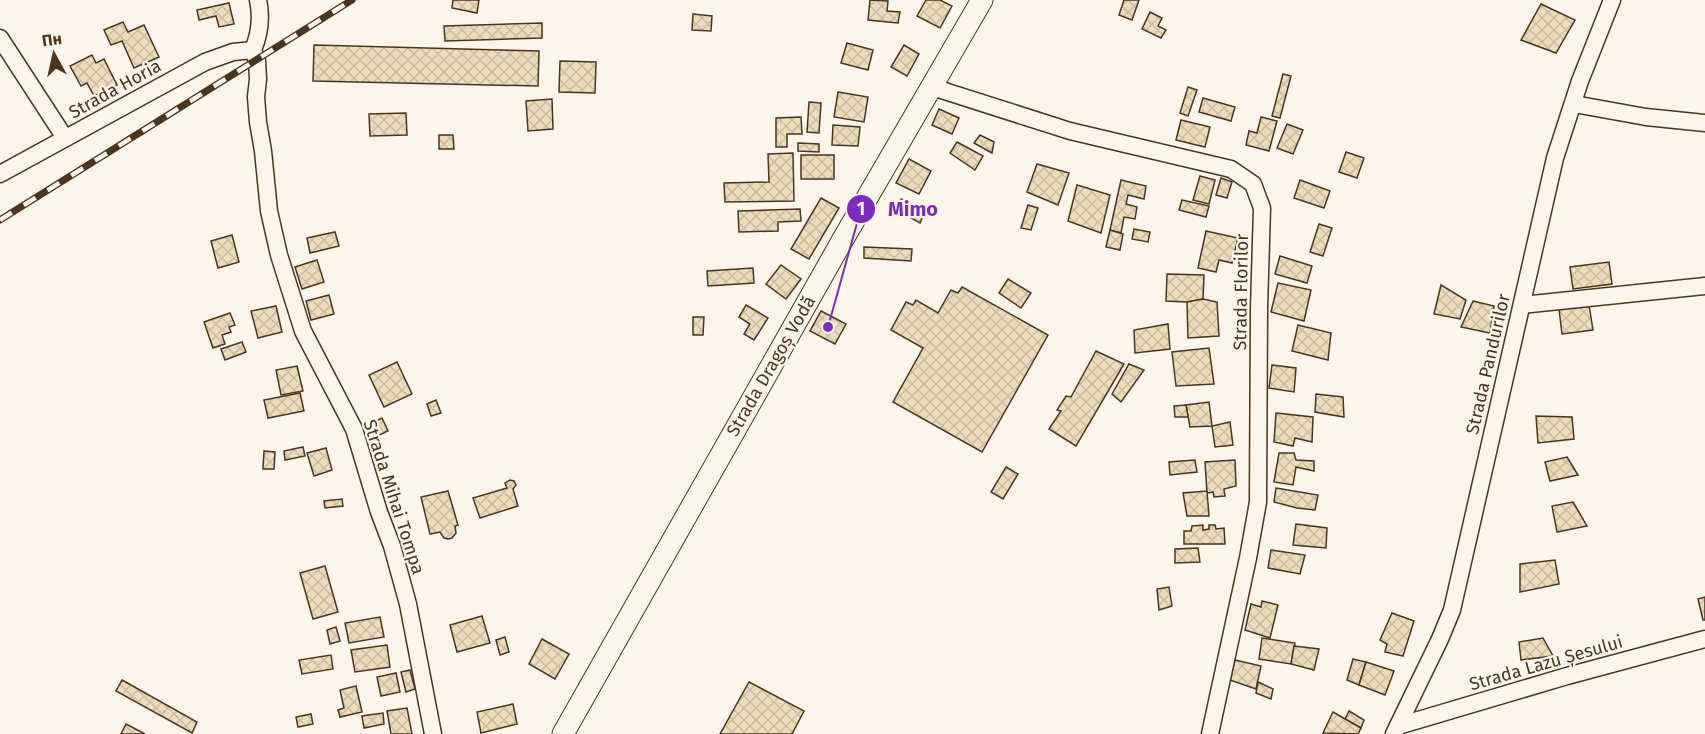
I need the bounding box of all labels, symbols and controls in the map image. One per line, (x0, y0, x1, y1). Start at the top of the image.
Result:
north arrow (24, 24, 84, 84)
text: Пн (41, 29, 63, 50)
street label: Strada Horia (65, 55, 165, 123)
callout: Mimo (846, 190, 950, 228)
text: Mimo (888, 197, 938, 221)
text: 1 (857, 198, 865, 220)
street label: Strada Florilor (1229, 233, 1253, 351)
street label: Strada Dragoș Vodă (722, 292, 821, 441)
street label: Strada Pandurilor (1461, 292, 1515, 436)
street label: Strada Mihai Tompa (359, 417, 429, 577)
street label: Strada Lazu Șesului (1467, 631, 1626, 696)

